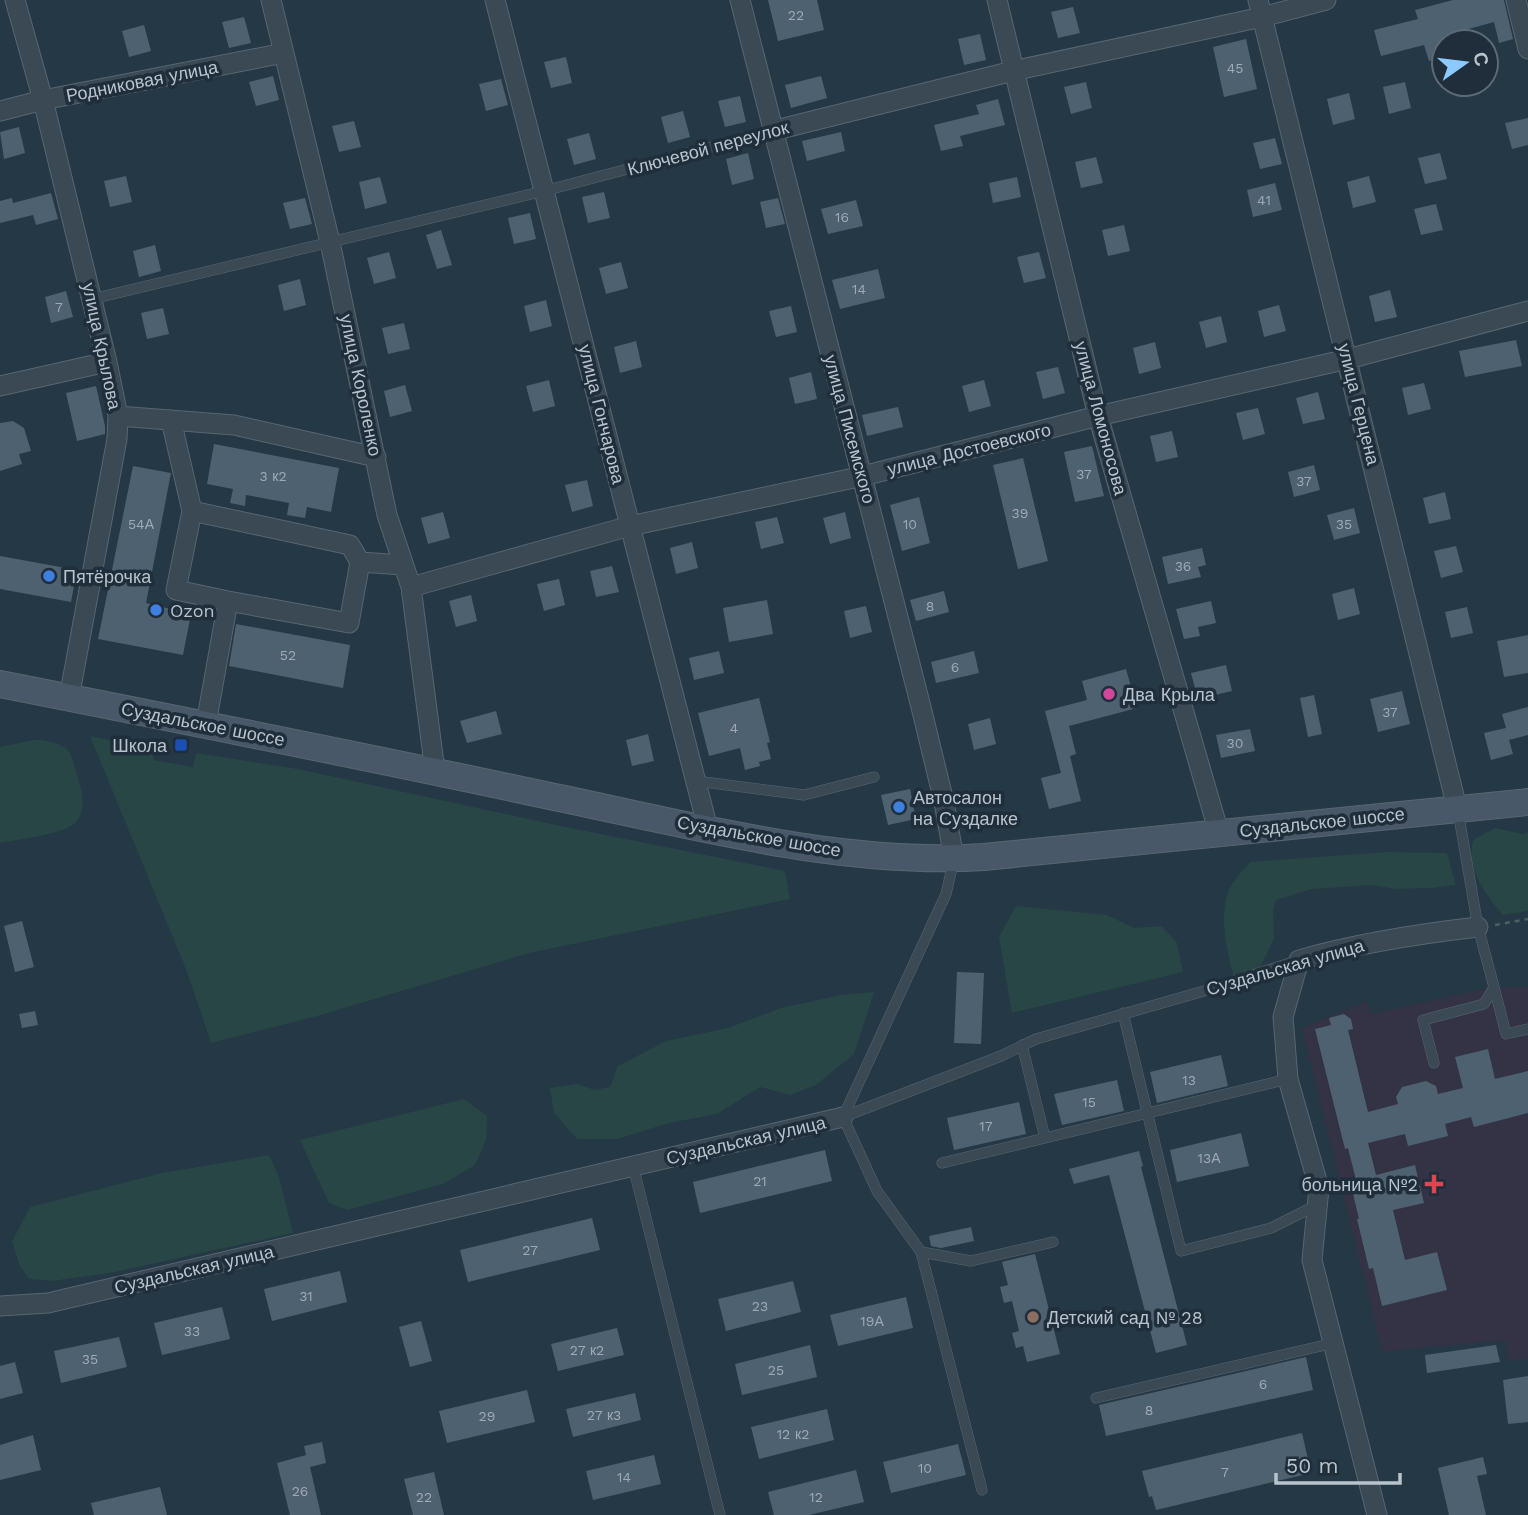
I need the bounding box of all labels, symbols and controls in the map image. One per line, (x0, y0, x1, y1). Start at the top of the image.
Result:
house number: 22 (788, 7, 804, 23)
north arrow (1430, 28, 1500, 98)
text: С (1468, 50, 1494, 69)
street label: Родниковая улица (64, 56, 221, 106)
house number: 45 (1227, 60, 1243, 76)
street label: Ключевой переулок (625, 116, 791, 180)
house number: 41 (1257, 192, 1271, 208)
house number: 16 (835, 209, 849, 225)
street label: улица Крылова (78, 281, 126, 412)
house number: 14 (852, 281, 866, 297)
house number: 7 (55, 299, 63, 315)
street label: улица Короленко (336, 312, 386, 458)
street label: улица Ломоносова (1070, 339, 1132, 498)
street label: улица Герцена (1334, 341, 1384, 468)
street label: улица Гончарова (575, 342, 630, 487)
street label: улица Писемского (820, 352, 880, 506)
street label: улица Достоевского (885, 419, 1053, 479)
house number: 37 (1076, 466, 1092, 482)
house number: 3 к2 (259, 468, 287, 484)
house number: 37 (1296, 473, 1312, 489)
house number: 39 (1012, 505, 1028, 521)
house number: 54А (128, 516, 155, 532)
house number: 10 (903, 516, 917, 532)
house number: 35 (1336, 516, 1352, 532)
house number: 36 (1175, 558, 1191, 574)
place label: Пятёрочка (63, 566, 152, 587)
marker: Пятёрочка (41, 568, 57, 584)
house number: 8 (926, 598, 934, 614)
place label: Ozon (170, 600, 215, 621)
marker: Ozon (148, 602, 164, 618)
house number: 52 (280, 647, 296, 663)
house number: 6 (951, 659, 959, 675)
place label: Два Крыла (1123, 684, 1216, 705)
marker: Два Крыла (1101, 686, 1117, 702)
street label: Суздальское шоссе (120, 698, 286, 750)
house number: 37 (1382, 704, 1398, 720)
house number: 4 (730, 720, 738, 736)
place label: Школа (112, 735, 168, 756)
house number: 30 (1227, 735, 1243, 751)
marker: Школа (173, 737, 189, 753)
place label: Автосалон на Суздалке (913, 787, 1018, 829)
marker: Автосалон на Суздалке (891, 799, 907, 815)
street label: Суздальское шоссе (1238, 803, 1406, 841)
street label: Суздальское шоссе (675, 811, 843, 861)
street label: Суздальская улица (1204, 934, 1367, 1000)
house number: 13 (1182, 1072, 1196, 1088)
house number: 15 (1082, 1094, 1096, 1110)
street label: Суздальская улица (664, 1111, 829, 1169)
house number: 17 (979, 1118, 993, 1134)
house number: 13А (1198, 1150, 1221, 1166)
house number: 21 (753, 1173, 767, 1189)
place label: больница №2 (1302, 1174, 1418, 1195)
marker: больница №2 (1424, 1174, 1444, 1194)
street label: Суздальская улица (112, 1240, 277, 1298)
house number: 27 (522, 1242, 538, 1258)
house number: 31 (299, 1288, 313, 1304)
house number: 23 (752, 1298, 768, 1314)
place label: Детский сад № 28 (1047, 1307, 1203, 1328)
marker: Детский сад № 28 (1025, 1309, 1041, 1325)
house number: 19А (860, 1313, 884, 1329)
house number: 33 (184, 1323, 200, 1339)
house number: 27 к2 (570, 1342, 604, 1358)
house number: 35 (82, 1351, 98, 1367)
house number: 25 (768, 1362, 784, 1378)
house number: 6 (1259, 1376, 1267, 1392)
house number: 8 (1145, 1402, 1153, 1418)
house number: 27 к3 (587, 1407, 621, 1423)
house number: 29 (479, 1408, 495, 1424)
house number: 12 к2 (777, 1426, 809, 1442)
scale bar (1276, 1442, 1400, 1486)
text: 50 m (1286, 1453, 1338, 1478)
house number: 10 (918, 1460, 932, 1476)
house number: 7 (1221, 1464, 1229, 1480)
house number: 14 (617, 1469, 631, 1485)
house number: 26 (292, 1483, 308, 1499)
house number: 22 (416, 1489, 432, 1505)
house number: 12 (809, 1489, 823, 1505)

